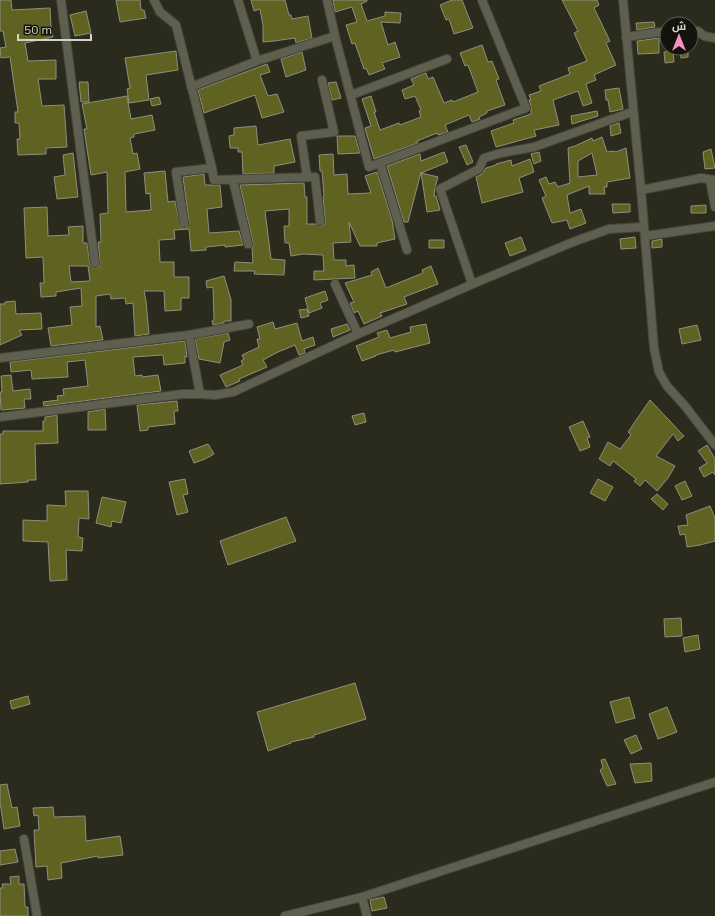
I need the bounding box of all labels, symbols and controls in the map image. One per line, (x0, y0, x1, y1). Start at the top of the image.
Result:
scale bar (18, 16, 91, 42)
north arrow (659, 16, 699, 56)
text: ش (672, 19, 686, 33)
text: 50 m (24, 22, 52, 37)

